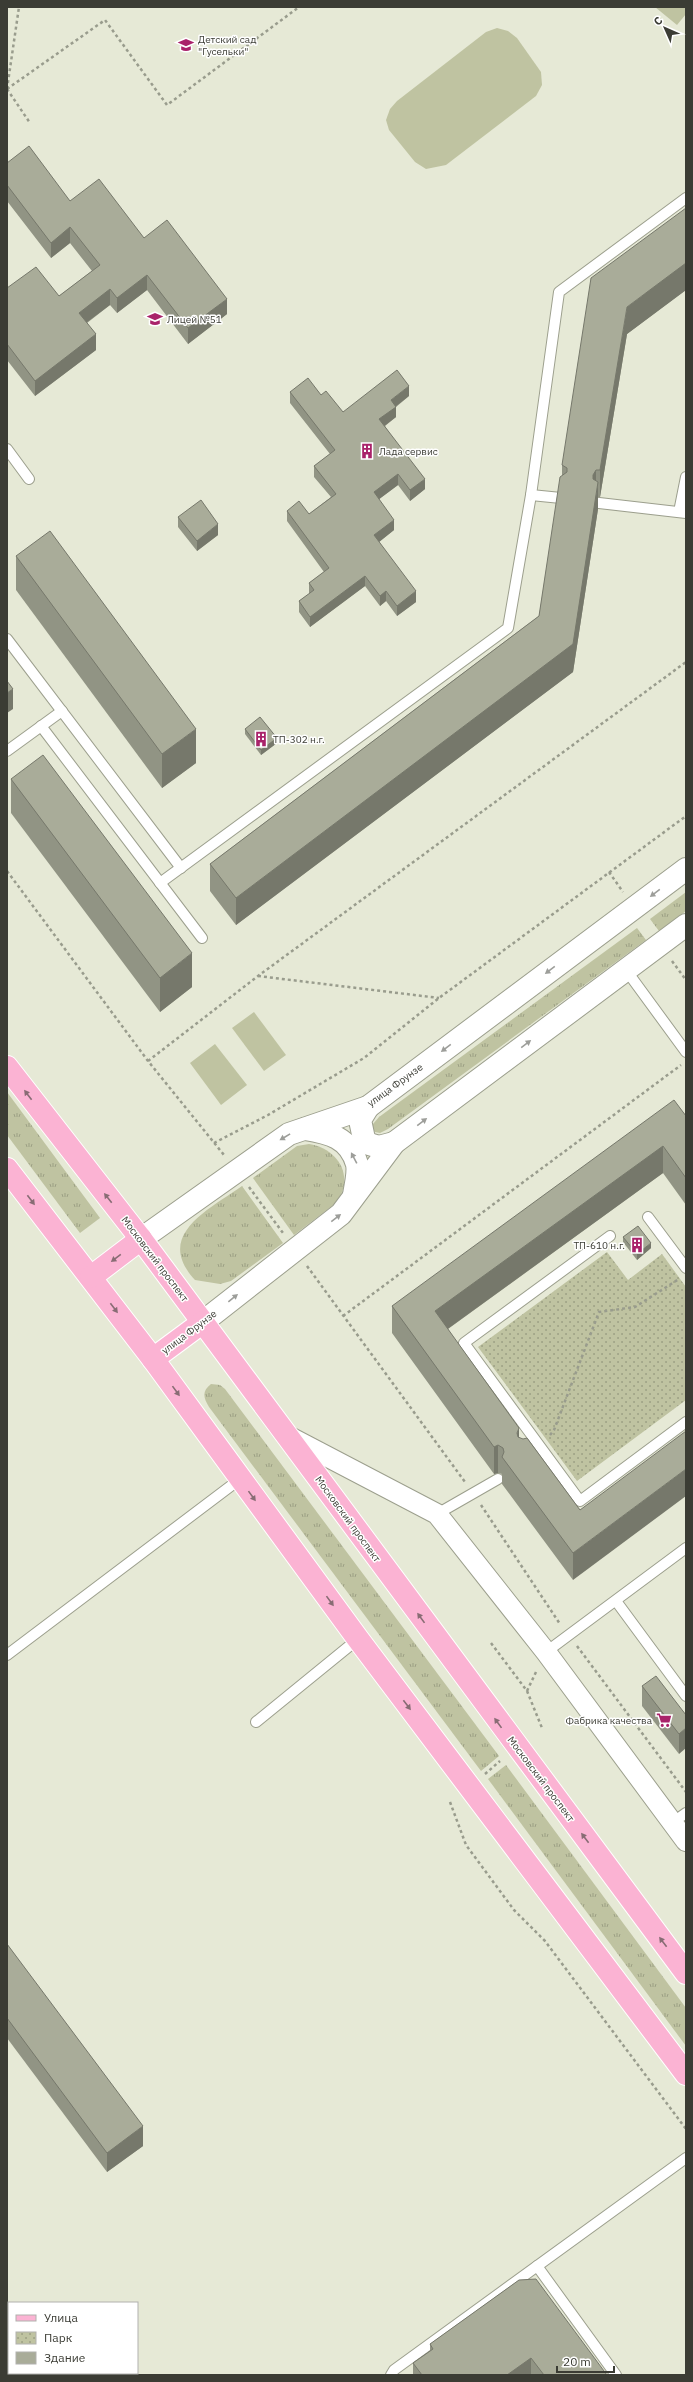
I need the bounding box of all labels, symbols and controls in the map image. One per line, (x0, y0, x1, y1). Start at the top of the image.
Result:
north arrow (645, 8, 685, 48)
text: С (650, 13, 665, 28)
place label: Детский сад "Гусельки" (198, 33, 256, 58)
school or university icon: Детский сад "Гусельки" (177, 36, 195, 54)
school or university icon: Лицей №51 (146, 310, 164, 328)
place label: Лицей №51 (167, 313, 222, 326)
building icon: Лада сервис (358, 442, 376, 460)
place label: Лада сервис (379, 445, 438, 458)
building icon: ТП-302 н.г. (252, 730, 270, 748)
place label: ТП-302 н.г. (273, 733, 325, 746)
one-way arrow (649, 888, 660, 897)
one-way arrow (545, 966, 556, 974)
one-way arrow (521, 1041, 531, 1049)
one-way arrow (441, 1044, 452, 1052)
street label: улица Фрунзе (365, 1060, 426, 1110)
one-way arrow (24, 1090, 32, 1101)
one-way arrow (417, 1118, 427, 1126)
one-way arrow (280, 1133, 290, 1141)
one-way arrow (351, 1153, 357, 1164)
one-way arrow (104, 1192, 112, 1203)
one-way arrow (27, 1194, 35, 1205)
street label: Московский проспект (119, 1214, 192, 1304)
one-way arrow (330, 1214, 341, 1222)
building icon: ТП-610 н.г. (628, 1236, 646, 1254)
place label: ТП-610 н.г. (573, 1239, 625, 1252)
one-way arrow (110, 1254, 121, 1262)
one-way arrow (228, 1293, 239, 1302)
one-way arrow (110, 1302, 119, 1313)
street label: улица Фрунзе (159, 1307, 220, 1357)
one-way arrow (172, 1385, 180, 1396)
street label: Московский проспект (312, 1473, 384, 1565)
one-way arrow (248, 1491, 256, 1501)
one-way arrow (325, 1595, 334, 1606)
one-way arrow (417, 1613, 425, 1623)
one-way arrow (403, 1699, 412, 1710)
supermarket icon: Фабрика качества (655, 1711, 673, 1729)
place label: Фабрика качества (566, 1714, 653, 1727)
one-way arrow (494, 1717, 503, 1728)
street label: Московский проспект (505, 1734, 578, 1824)
one-way arrow (581, 1833, 589, 1843)
one-way arrow (659, 1937, 667, 1947)
legend (8, 2302, 138, 2374)
text: Улица (44, 2310, 78, 2325)
text: Парк (44, 2330, 73, 2345)
scale bar (557, 2348, 614, 2374)
text: Здание (44, 2350, 86, 2365)
text: 20 m (563, 2354, 591, 2369)

